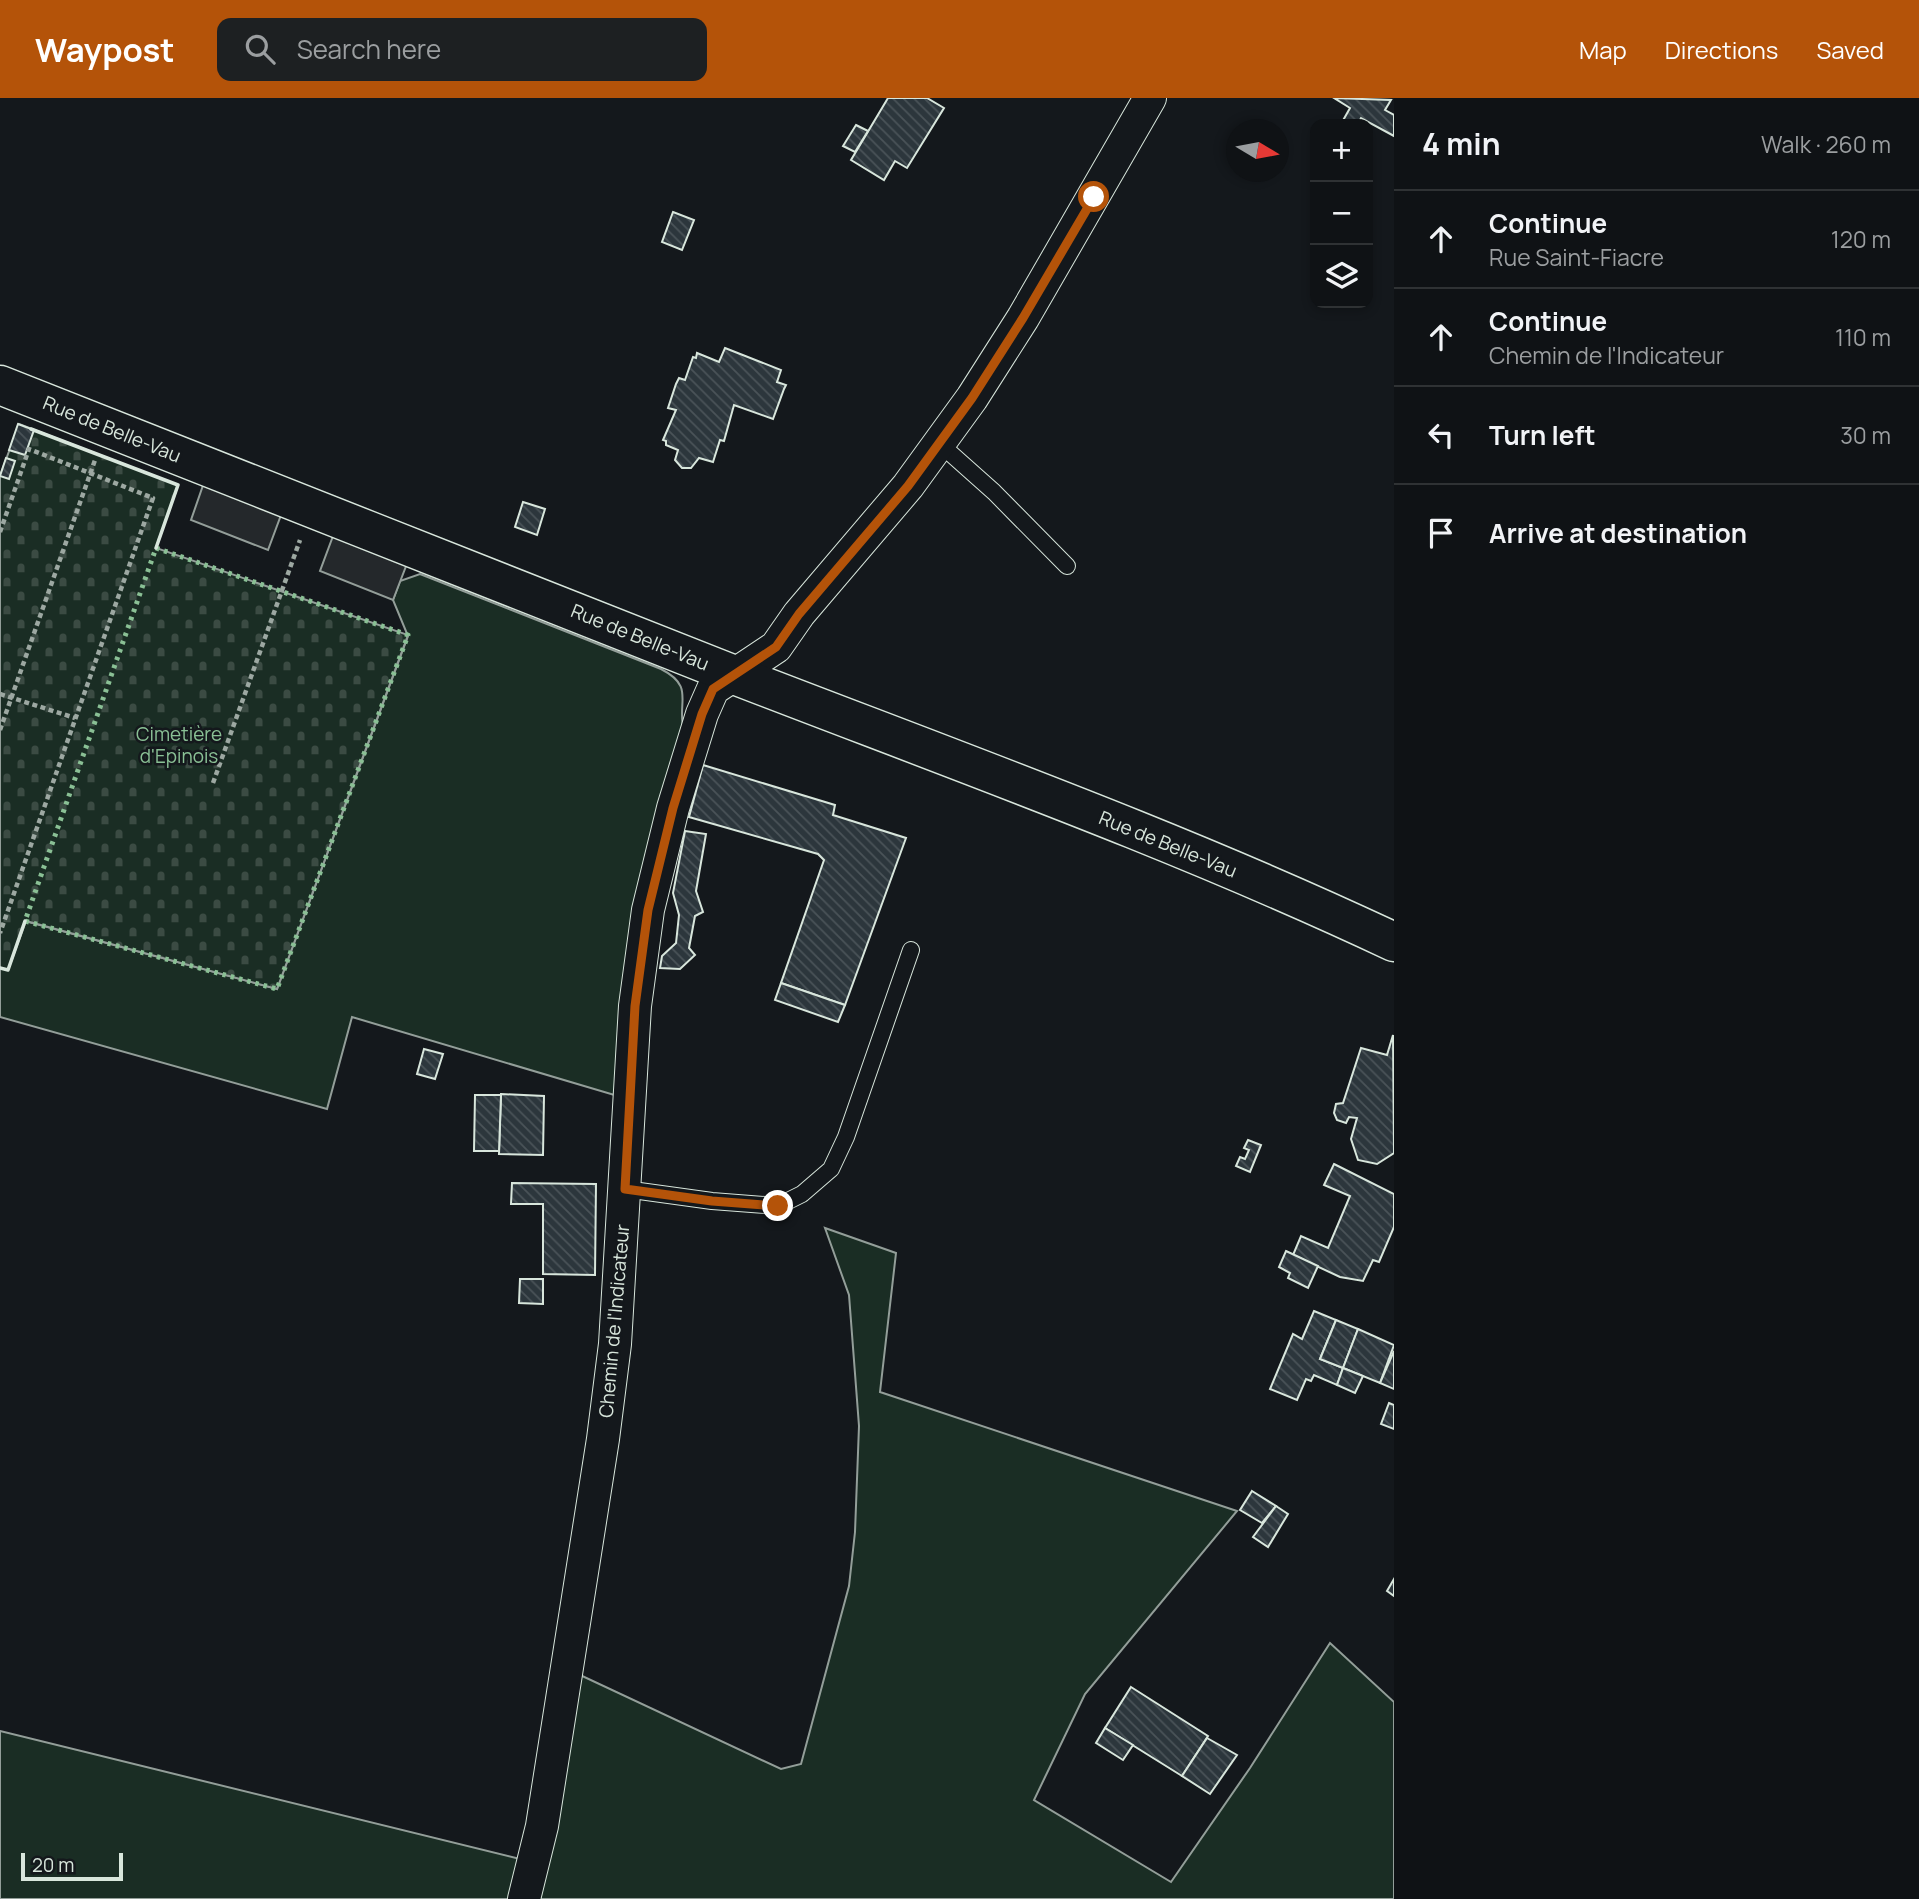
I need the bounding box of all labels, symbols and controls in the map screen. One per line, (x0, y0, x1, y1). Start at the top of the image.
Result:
search box (217, 18, 707, 81)
text: Waypost (35, 27, 175, 72)
icon: search (241, 30, 279, 68)
text: Search here (297, 31, 441, 67)
text: Map (1579, 33, 1627, 66)
text: Directions (1665, 33, 1778, 66)
text: Saved (1816, 33, 1884, 66)
north arrow (1226, 119, 1289, 182)
map controls (1310, 119, 1373, 308)
button: + (1310, 119, 1373, 182)
text: 4 min (1422, 123, 1500, 164)
text: Walk · 260 m (1761, 128, 1891, 160)
route start (1078, 181, 1109, 212)
button: − (1310, 182, 1373, 245)
text: Continue (1489, 205, 1607, 241)
icon: ahead (1422, 220, 1460, 258)
text: 120 m (1831, 223, 1891, 255)
text: Rue Saint-Fiacre (1489, 241, 1664, 273)
button: layers (1310, 245, 1373, 308)
text: Continue (1489, 303, 1607, 339)
icon: ahead (1422, 318, 1460, 356)
text: 110 m (1835, 321, 1891, 353)
text: Chemin de l'Indicateur (1489, 339, 1724, 371)
street label: Rue de Belle-Vau (39, 389, 185, 469)
icon: left (1422, 416, 1460, 454)
text: Turn left (1489, 417, 1596, 453)
text: 30 m (1840, 419, 1891, 451)
icon: arrive (1422, 514, 1460, 552)
text: Arrive at destination (1489, 515, 1747, 551)
street label: Rue de Belle-Vau (567, 597, 713, 677)
park label: Cimetière d'Epinois (136, 721, 222, 769)
street label: Rue de Belle-Vau (1095, 804, 1241, 884)
route end (762, 1190, 793, 1221)
street label: Chemin de l'Indicateur (593, 1223, 635, 1419)
scale bar (21, 1850, 122, 1882)
text: 20 m (32, 1852, 74, 1878)

